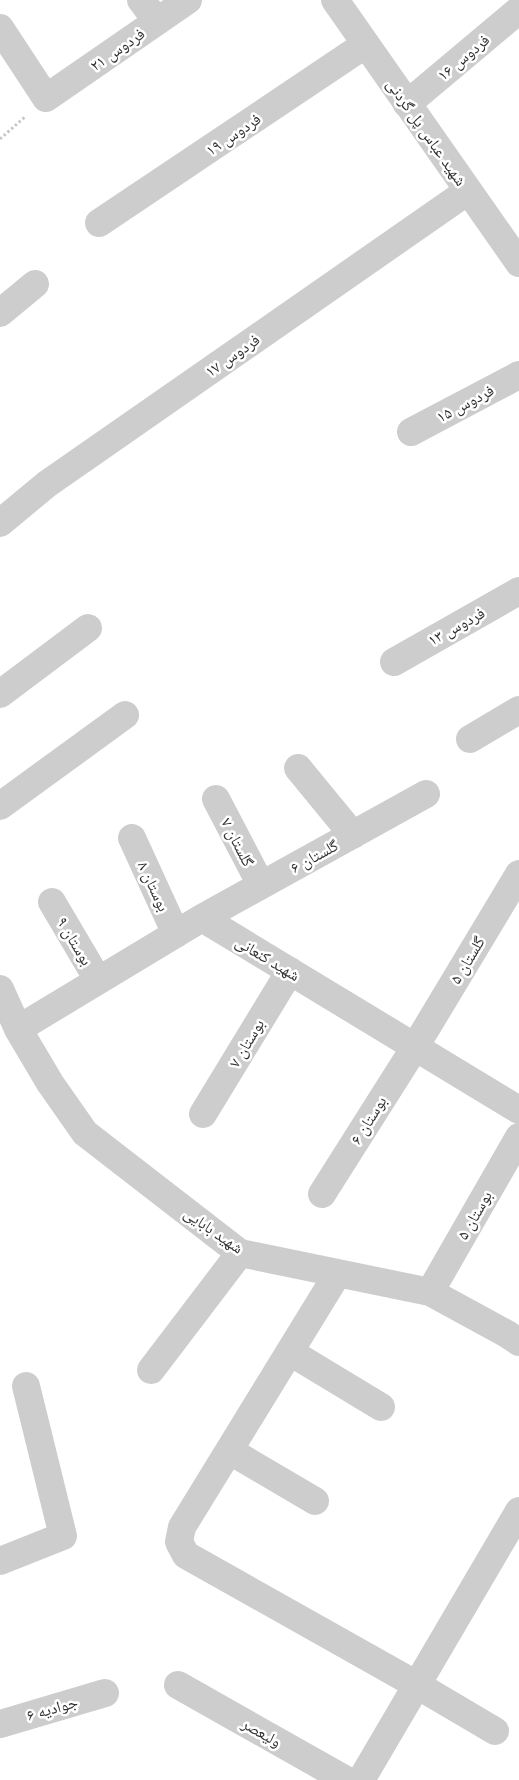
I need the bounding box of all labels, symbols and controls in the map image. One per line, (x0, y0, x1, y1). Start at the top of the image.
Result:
street label: فردوس ۲۱ (86, 23, 149, 76)
street label: فردوس ۱۶ (433, 29, 494, 85)
street label: شهید عباس پل گردنی (382, 75, 471, 190)
street label: فردوس ۱۹ (202, 108, 265, 161)
street label: فردوس ۱۷ (201, 329, 264, 382)
street label: فردوس ۱۵ (433, 380, 498, 427)
street label: فردوس ۱۳ (424, 602, 489, 651)
street label: گلستان ۷ (216, 814, 259, 870)
street label: گلستان ۶ (286, 835, 342, 878)
street label: بوستان ۸ (133, 858, 174, 915)
street label: بوستان ۹ (52, 913, 97, 969)
street label: شهید کنعانی (232, 931, 304, 986)
street label: گلستان ۵ (445, 932, 490, 988)
street label: بوستان ۷ (224, 1015, 269, 1071)
street label: بوستان ۶ (345, 1092, 391, 1148)
street label: بوستان ۵ (452, 1187, 497, 1244)
street label: شهید بابایی (180, 1202, 247, 1258)
street label: جوادیه ۶ (24, 1691, 80, 1725)
street label: ولیعصر (238, 1712, 285, 1751)

